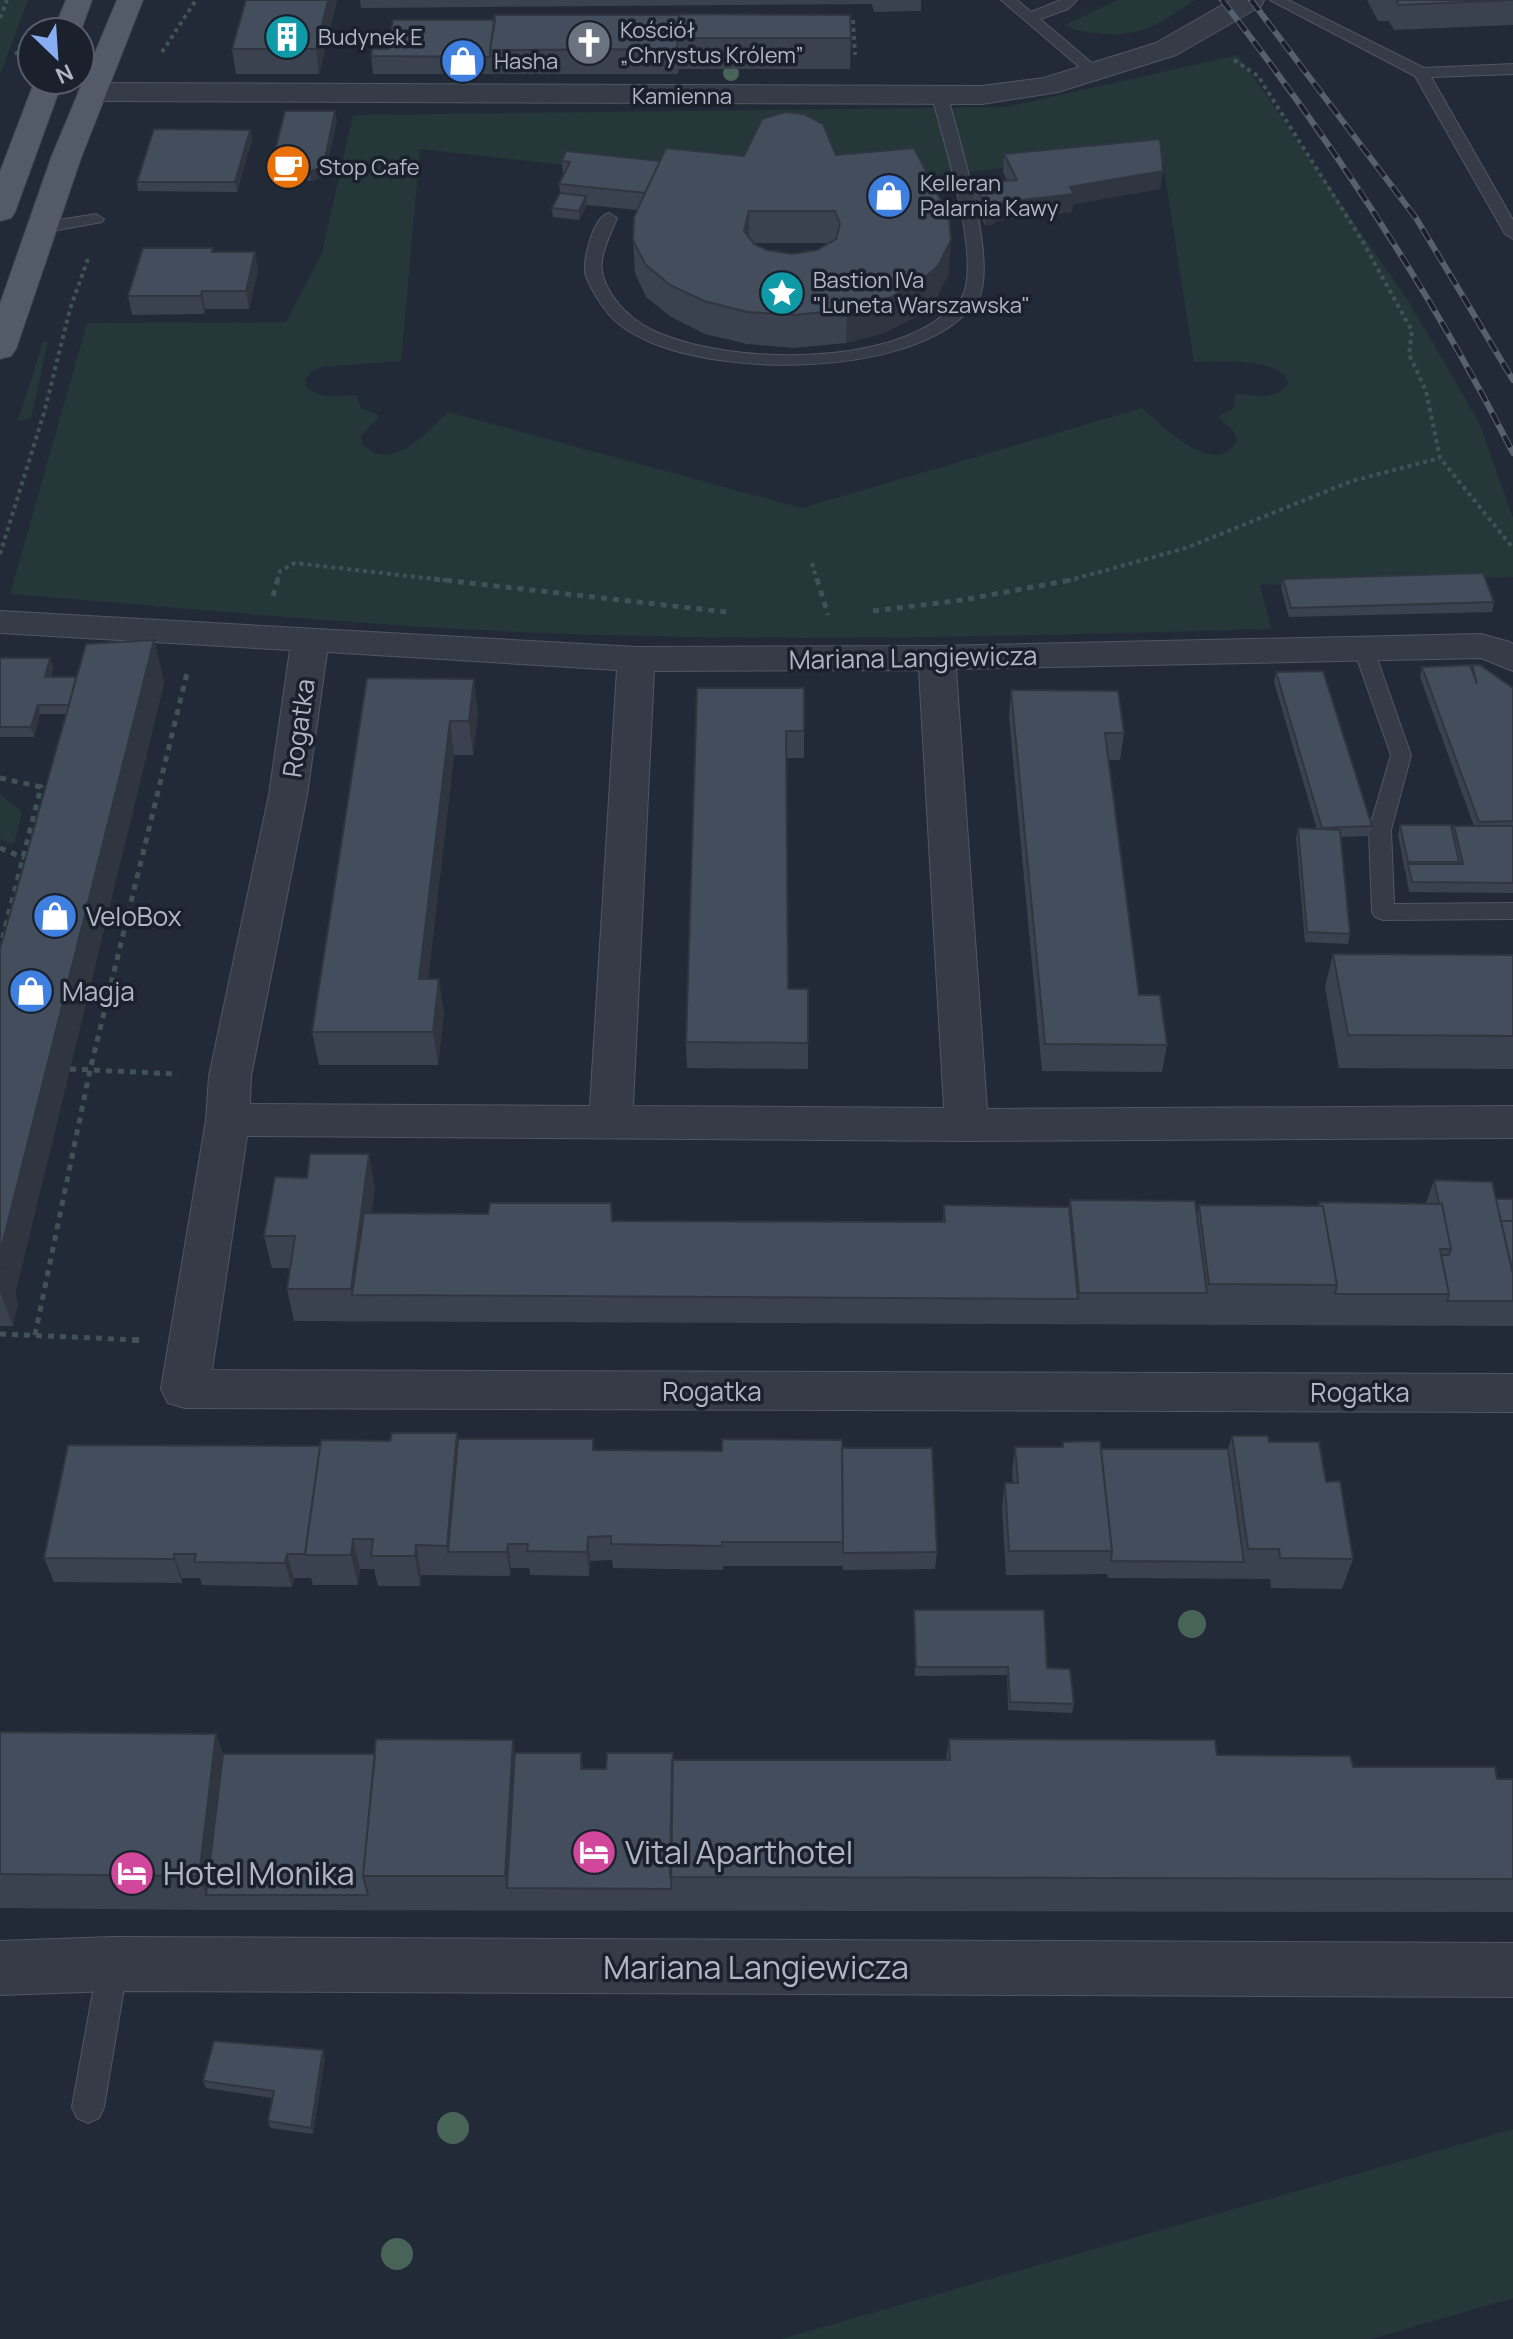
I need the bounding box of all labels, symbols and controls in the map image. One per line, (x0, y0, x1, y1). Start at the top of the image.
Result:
building icon: Budynek E (263, 13, 311, 61)
place label: Kościół „Chrystus Królem” (620, 15, 804, 70)
north arrow (16, 16, 96, 96)
church icon: Kościół „Chrystus Królem” (565, 19, 613, 67)
place label: Budynek E (318, 22, 423, 52)
shop icon: Hasha (439, 37, 487, 85)
place label: Hasha (494, 46, 558, 76)
text: N (51, 57, 78, 91)
street label: Kamienna (632, 81, 732, 111)
cafe icon: Stop Cafe (264, 143, 312, 191)
place label: Stop Cafe (319, 152, 420, 182)
place label: Kelleran Palarnia Kawy (920, 168, 1059, 223)
shop icon: Kelleran Palarnia Kawy (865, 172, 913, 220)
place label: Bastion IVa "Luneta Warszawska" (813, 265, 1030, 320)
place icon: Bastion IVa "Luneta Warszawska" (758, 269, 806, 317)
street label: Mariana Langiewicza (788, 637, 1038, 677)
street label: Rogatka (273, 676, 323, 780)
shop icon: VeloBox (31, 892, 79, 940)
place label: VeloBox (86, 898, 182, 934)
shop icon: Magja (7, 967, 55, 1015)
place label: Magja (62, 973, 135, 1009)
street label: Rogatka (662, 1373, 762, 1409)
street label: Rogatka (1310, 1374, 1410, 1410)
hotel icon: Vital Aparthotel (570, 1828, 618, 1876)
place label: Vital Aparthotel (625, 1830, 853, 1874)
hotel icon: Hotel Monika (108, 1849, 156, 1897)
place label: Hotel Monika (163, 1851, 355, 1895)
street label: Mariana Langiewicza (603, 1945, 909, 1989)

